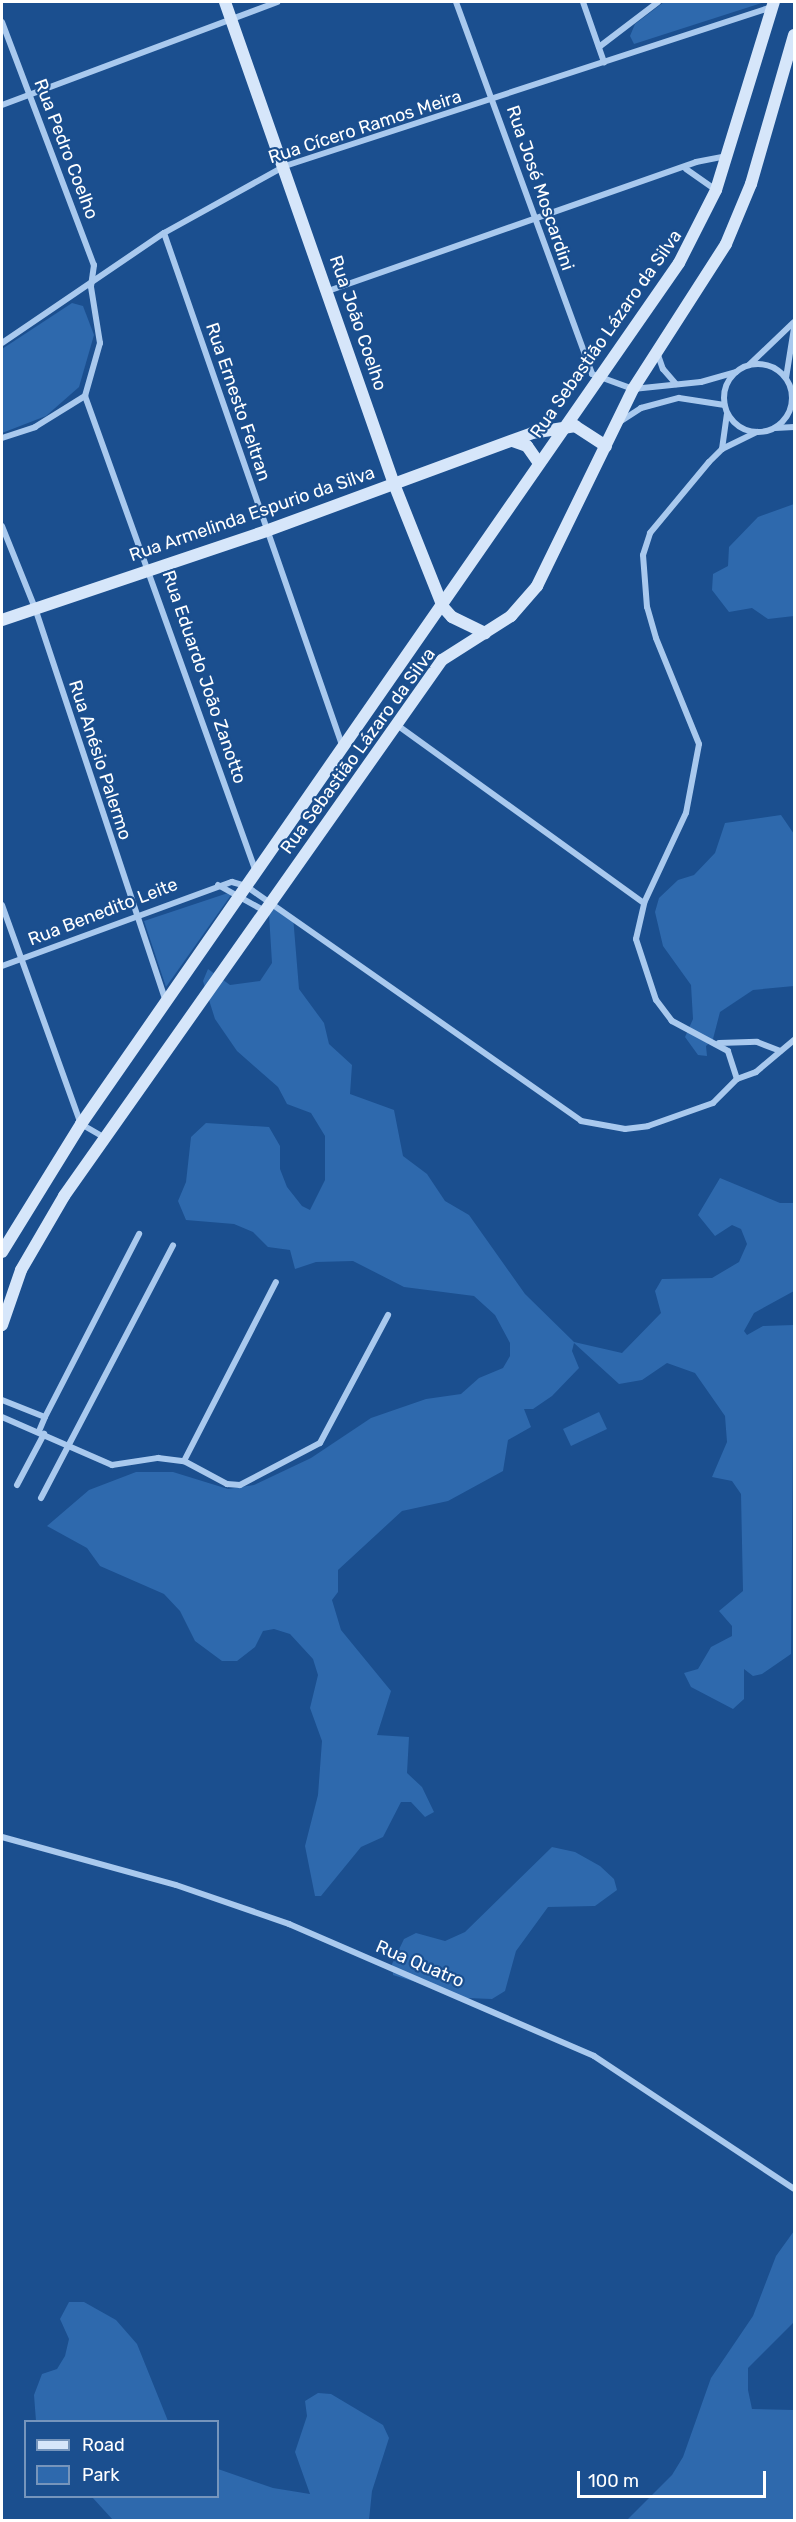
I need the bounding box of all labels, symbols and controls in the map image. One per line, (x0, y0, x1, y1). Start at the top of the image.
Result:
street label: Rua Pedro Coelho (29, 76, 103, 222)
street label: Rua Cícero Ramos Meira (266, 86, 464, 168)
street label: Rua José Moscardini (502, 103, 578, 273)
street label: Rua Sebastião Lázaro da Silva (526, 226, 686, 442)
street label: Rua João Coelho (325, 253, 391, 393)
street label: Rua Ernesto Feltran (201, 320, 275, 484)
street label: Rua Armelinda Espurio da Silva (126, 462, 378, 566)
street label: Rua Eduardo João Zanotto (157, 568, 251, 786)
street label: Rua Sebastião Lázaro da Silva (276, 644, 440, 858)
street label: Rua Anésio Palermo (64, 677, 136, 843)
street label: Rua Benedito Leite (25, 874, 181, 950)
street label: Rua Quatro (373, 1936, 467, 1992)
legend (24, 2420, 219, 2498)
text: Road (82, 2434, 125, 2456)
scale bar (580, 2459, 769, 2497)
text: Park (82, 2464, 119, 2486)
text: 100 m (588, 2470, 639, 2492)

